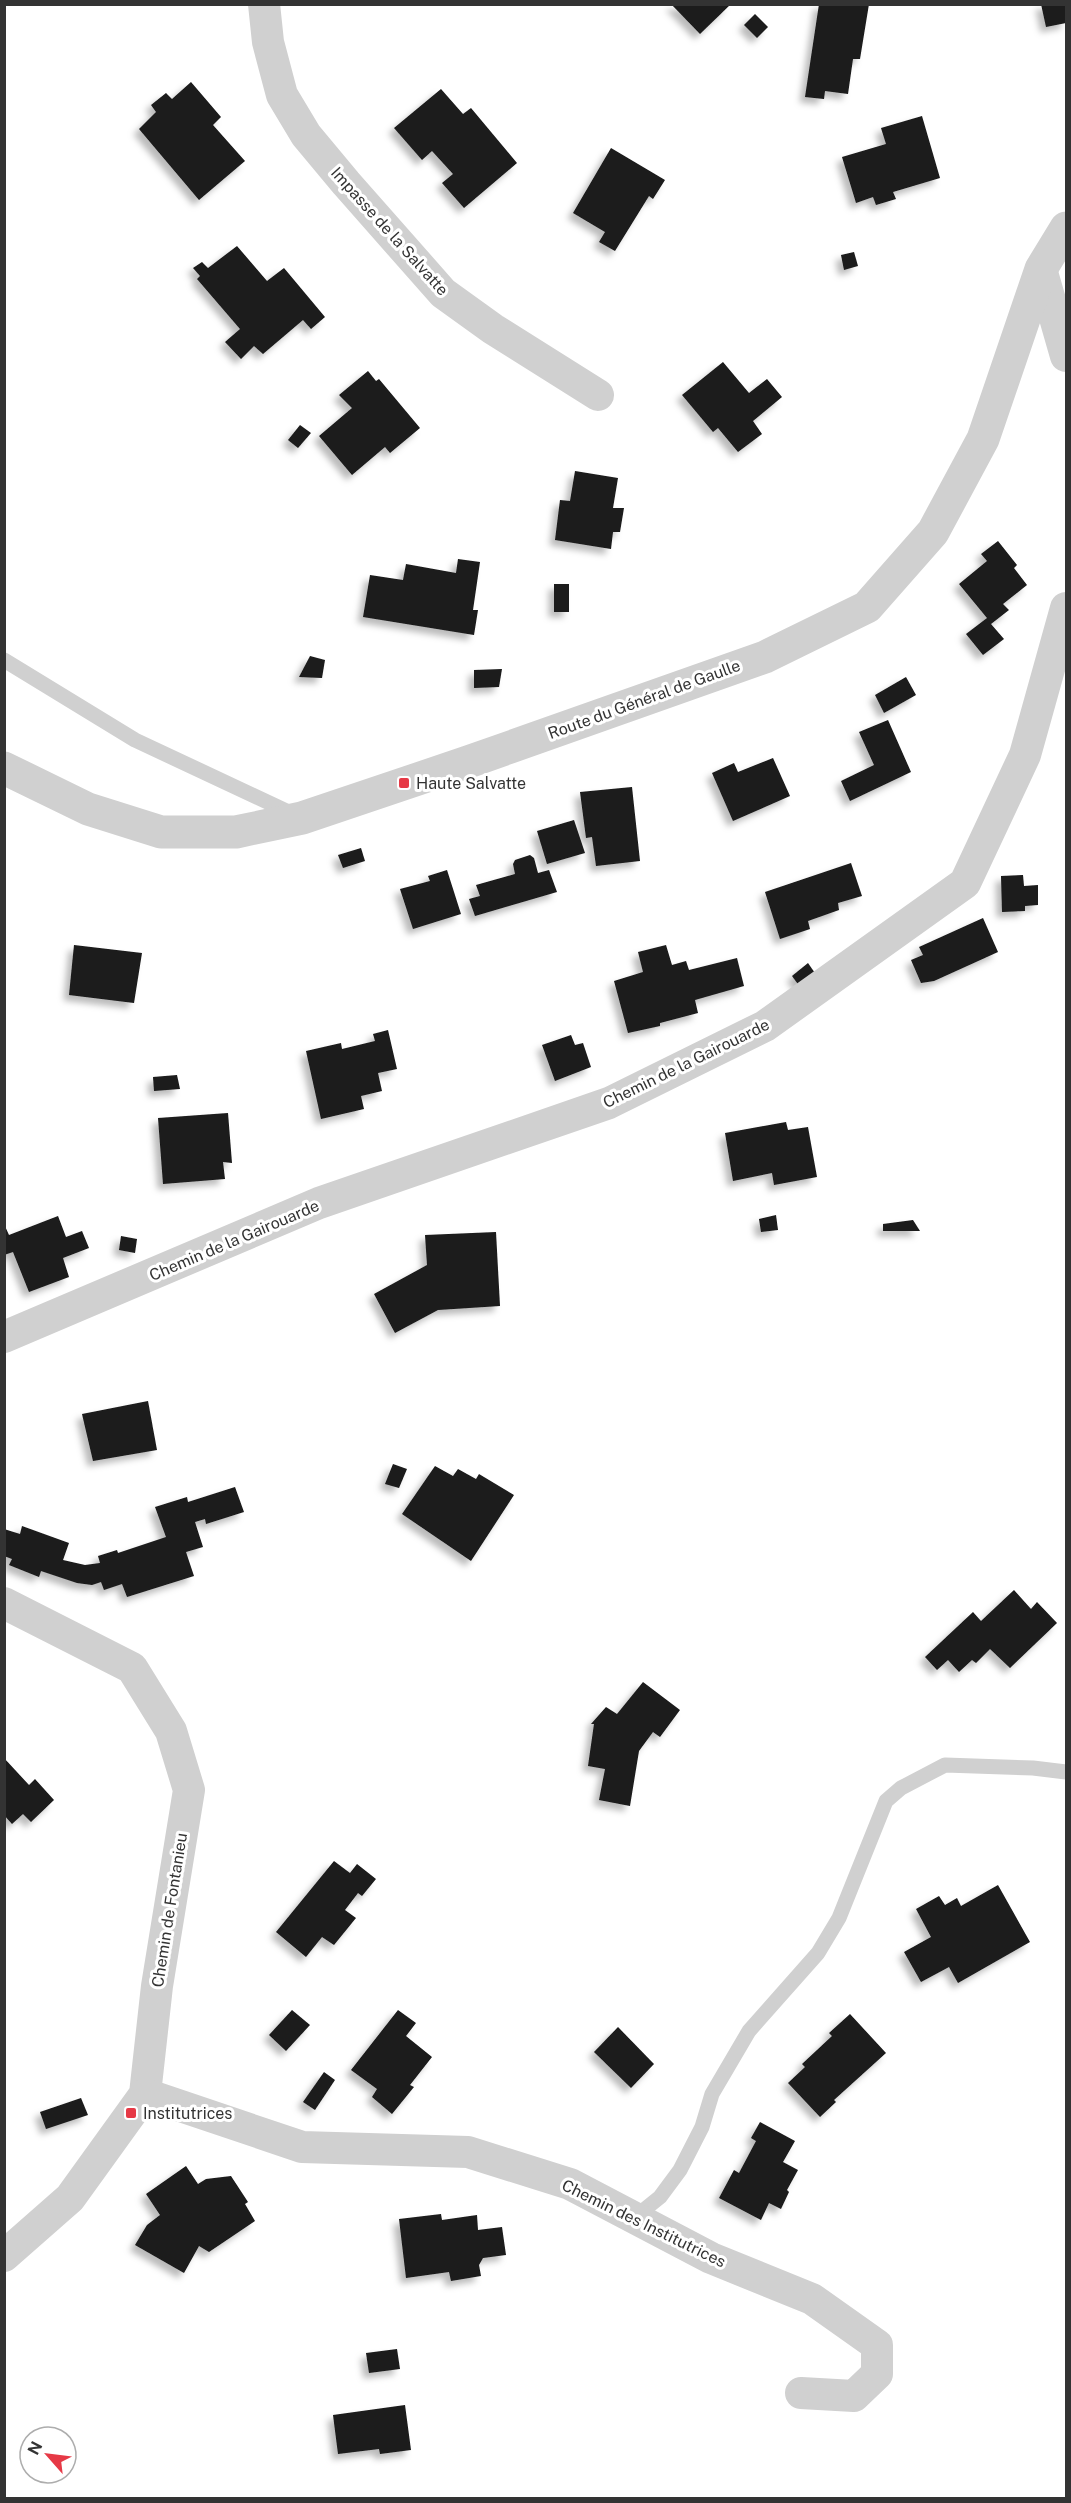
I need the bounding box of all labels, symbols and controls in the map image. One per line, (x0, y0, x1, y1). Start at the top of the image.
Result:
street label: Impasse de la Salvatte (327, 163, 452, 299)
street label: Route du Général de Gaulle (545, 656, 743, 743)
place label: Haute Salvatte (416, 774, 526, 793)
marker: Haute Salvatte (397, 776, 411, 790)
street label: Chemin de la Gairouarde (600, 1015, 772, 1112)
street label: Chemin de la Gairouarde (146, 1196, 322, 1285)
street label: Chemin de Fontanieu (148, 1831, 191, 1989)
place label: Institutrices (143, 2104, 232, 2123)
marker: Institutrices (124, 2106, 138, 2120)
street label: Chemin des Institutrices (559, 2175, 729, 2271)
north arrow (18, 2425, 78, 2485)
text: N (24, 2438, 47, 2458)

